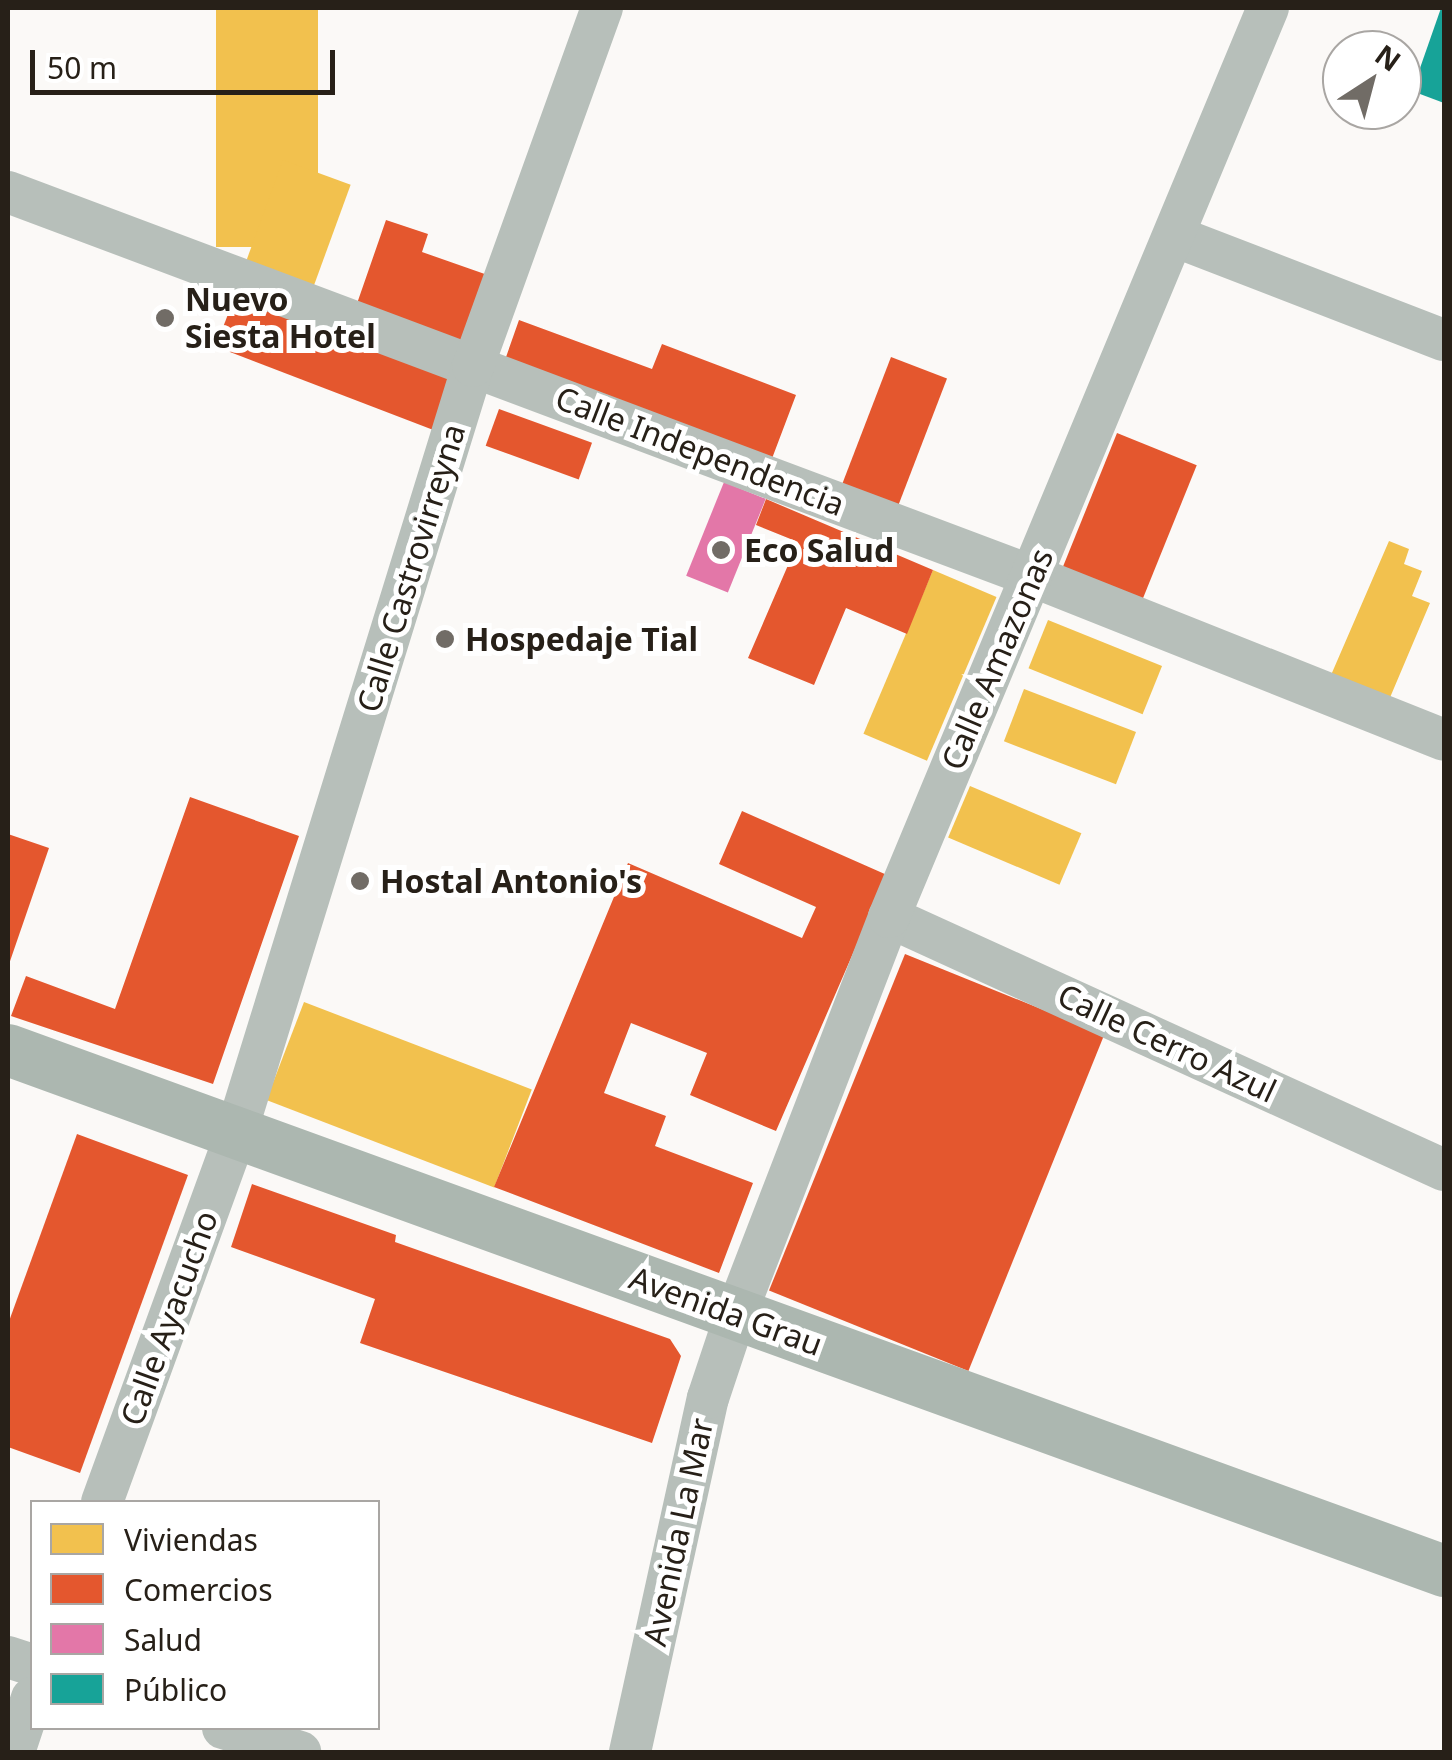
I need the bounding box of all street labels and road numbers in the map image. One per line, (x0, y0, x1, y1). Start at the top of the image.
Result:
street label: Calle Independencia (550, 378, 850, 524)
street label: Calle Castrovirreyna (349, 419, 473, 717)
street label: Calle Amazonas (933, 542, 1061, 776)
street label: Calle Cerro Azul (1052, 976, 1282, 1110)
street label: Calle Ayacucho (112, 1206, 226, 1430)
street label: Avenida Grau (624, 1258, 828, 1364)
street label: Avenida La Mar (635, 1415, 721, 1649)

